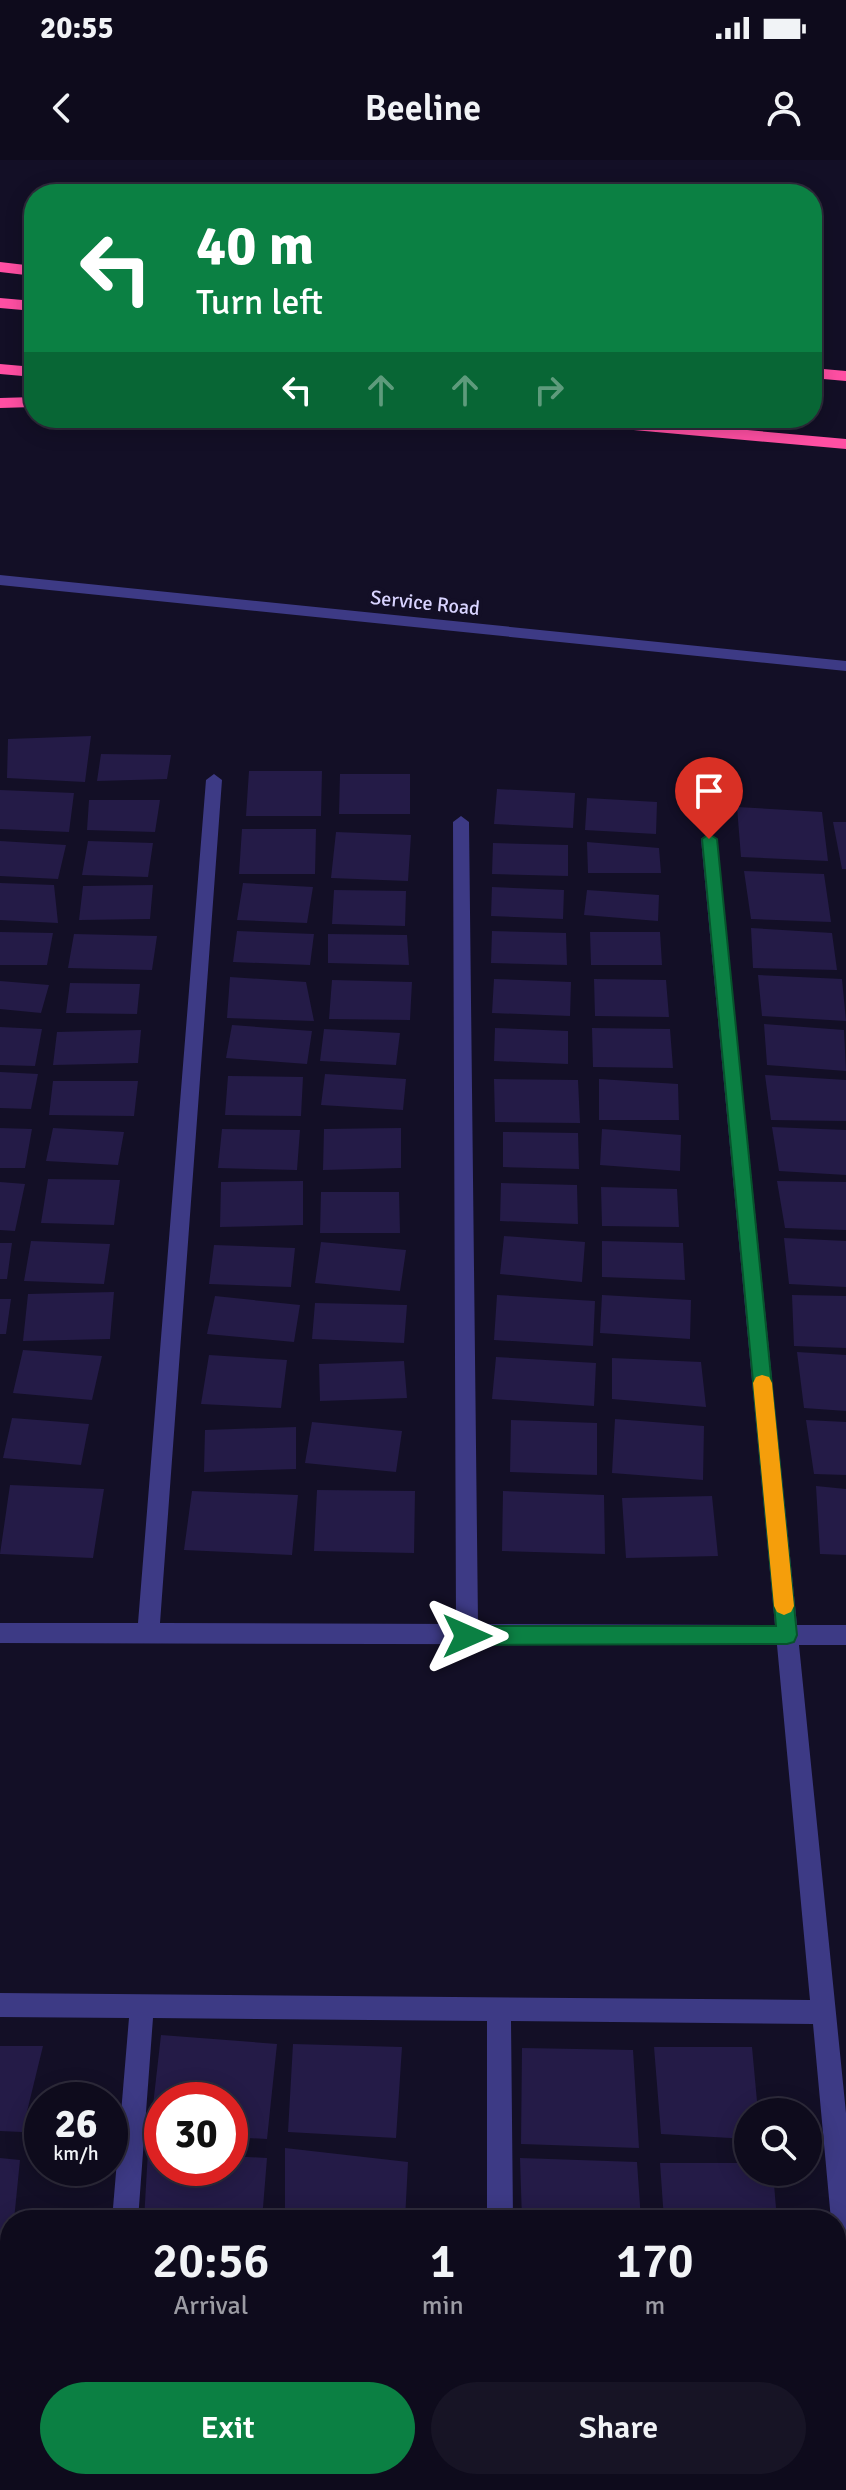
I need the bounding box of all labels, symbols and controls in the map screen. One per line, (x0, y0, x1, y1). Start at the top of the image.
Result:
text: 20:55 (40, 10, 114, 47)
icon: back (40, 86, 84, 130)
text: Beeline (365, 86, 481, 131)
icon: person (762, 86, 806, 130)
text: 40 m (196, 211, 314, 280)
icon: left (64, 216, 168, 320)
text: Turn left (196, 280, 323, 325)
icon: left (275, 368, 319, 412)
icon: ahead (359, 368, 403, 412)
icon: ahead (443, 368, 487, 412)
icon: right (527, 368, 571, 412)
street label: Service Road (369, 585, 481, 621)
pin (675, 757, 743, 839)
icon: arrive (687, 769, 731, 813)
position arrow (425, 1594, 509, 1678)
speed limit sign: 30 (144, 2082, 248, 2186)
map controls (734, 2098, 822, 2186)
button: search (734, 2098, 822, 2186)
text: 26 (54, 2099, 98, 2149)
text: km/h (53, 2141, 99, 2166)
text: 20:56 (152, 2232, 269, 2291)
text: 1 (430, 2232, 456, 2291)
text: 170 (616, 2232, 694, 2291)
text: Arrival (173, 2290, 248, 2322)
text: min (422, 2290, 464, 2322)
text: m (644, 2290, 665, 2322)
button: Exit (40, 2382, 415, 2474)
button: Share (431, 2382, 806, 2474)

